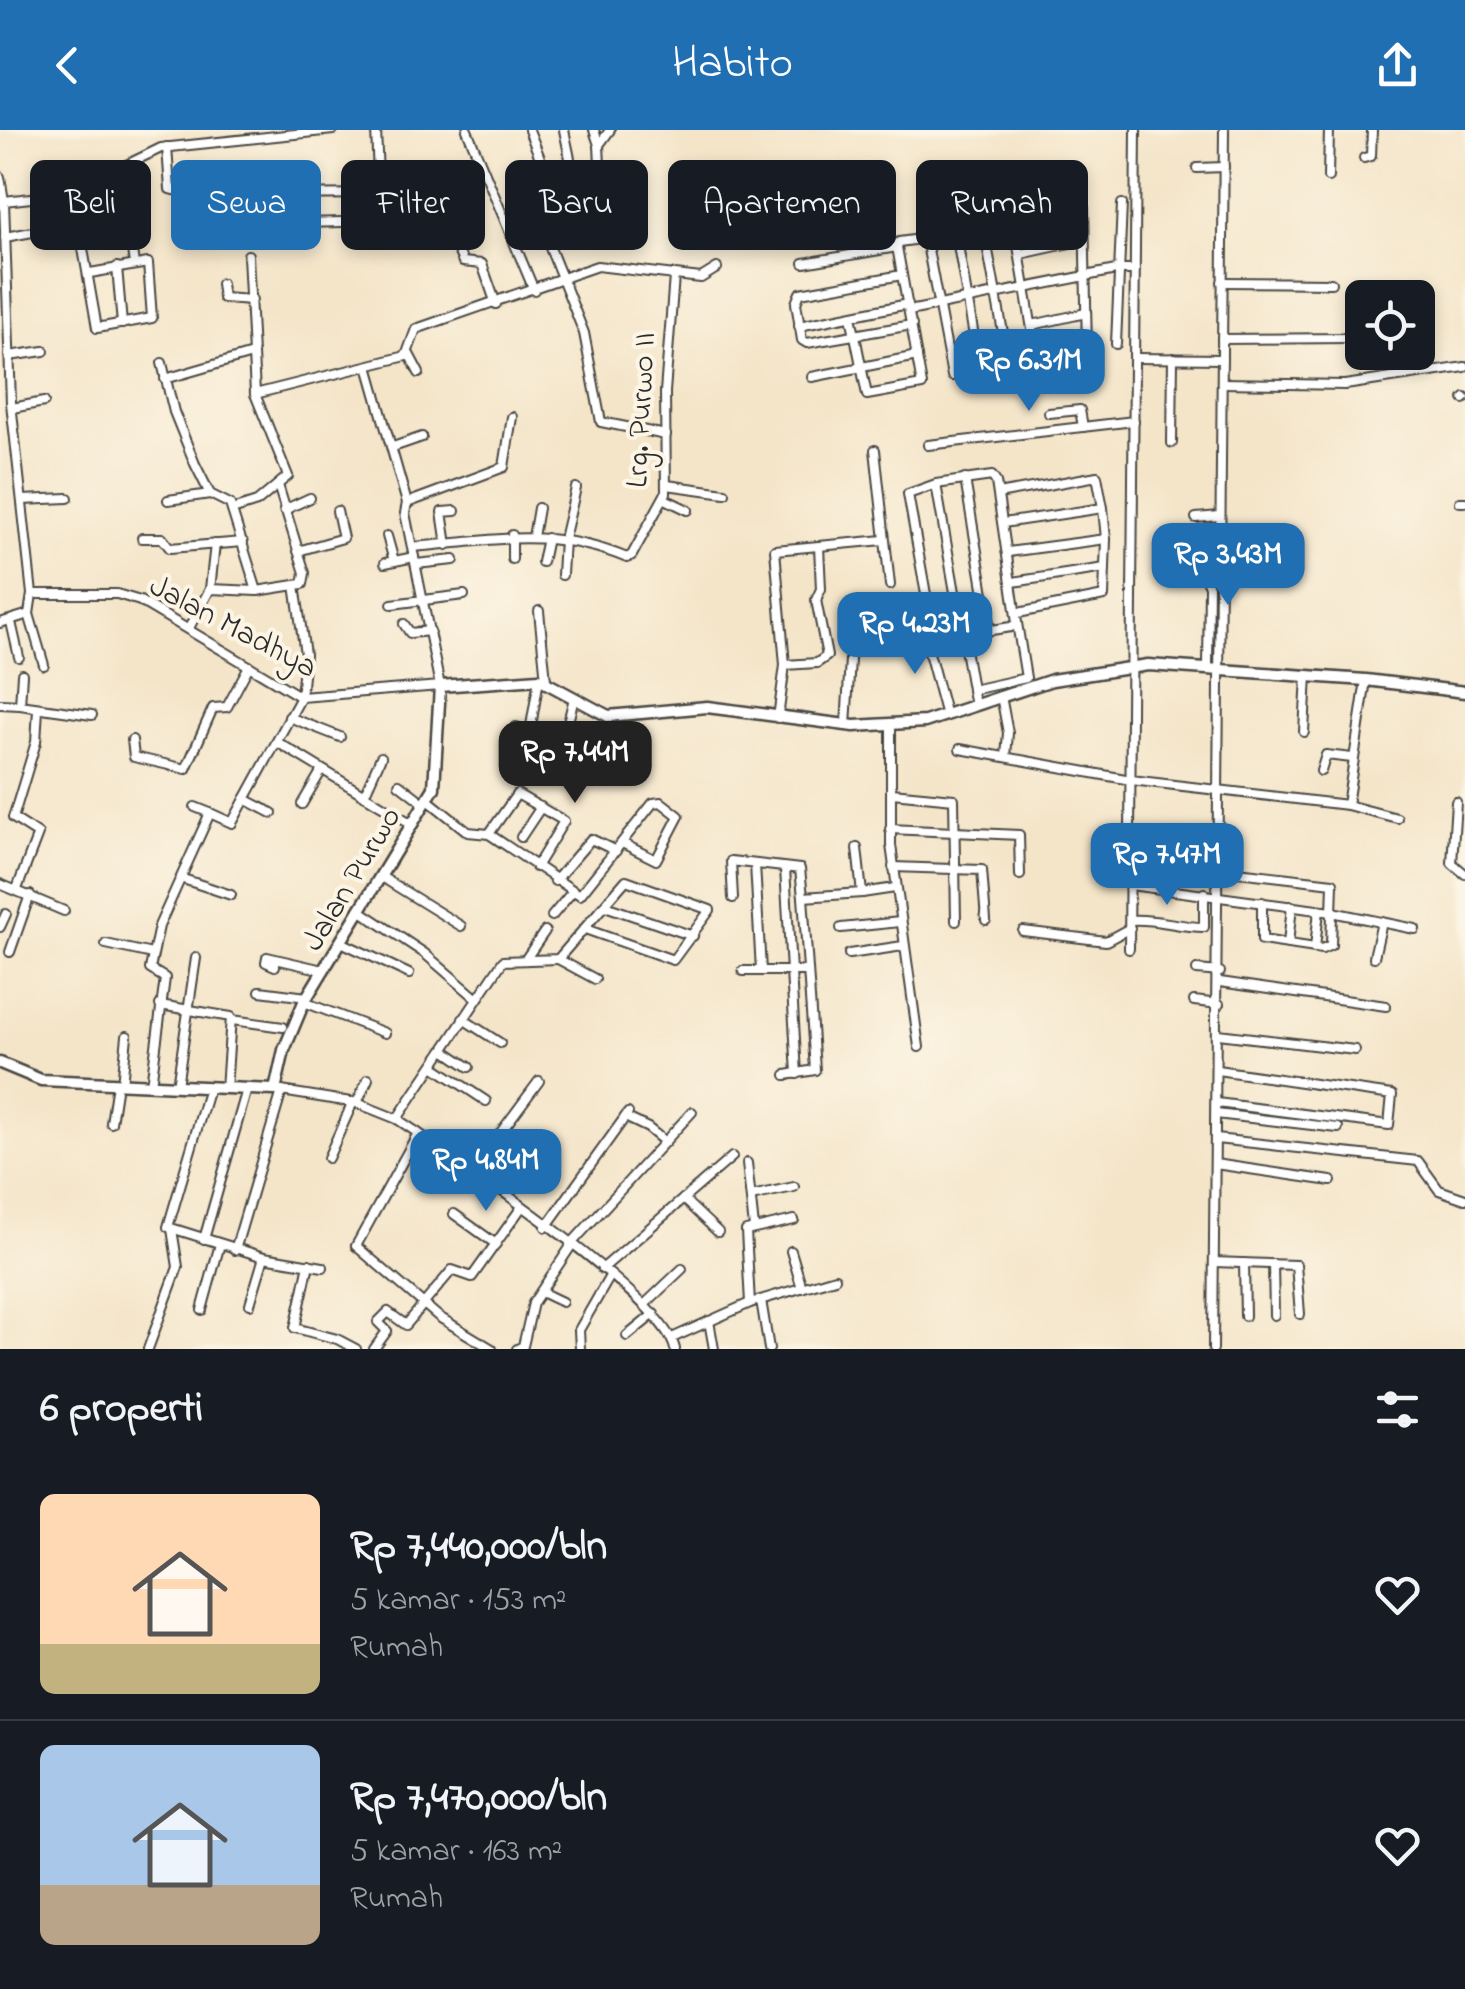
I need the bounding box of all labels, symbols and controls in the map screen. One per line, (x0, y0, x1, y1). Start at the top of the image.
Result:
text: Habito (672, 32, 793, 98)
icon: back (40, 38, 95, 93)
icon: share (1370, 38, 1425, 93)
chip: Beli (30, 160, 151, 250)
chip: Sewa (171, 160, 321, 250)
chip: Filter (341, 160, 485, 250)
chip: Baru (505, 160, 648, 250)
chip: Apartemen (668, 160, 896, 250)
chip: Rumah (916, 160, 1088, 250)
map controls (1345, 280, 1435, 370)
button: locate (1345, 280, 1435, 370)
pin: Rp 6.31M (926, 329, 1132, 414)
street label: Lrg. Purwo II (615, 331, 670, 489)
text: Rp 6.31M (976, 338, 1082, 385)
pin: Rp 3.43M (1125, 523, 1331, 608)
text: Rp 3.43M (1174, 532, 1282, 579)
street label: Jalan Madhya (140, 564, 325, 692)
pin: Rp 4.23M (812, 592, 1018, 677)
text: Rp 4.23M (859, 601, 971, 648)
pin: Rp 7.44M (472, 721, 678, 806)
text: Rp 7.44M (521, 730, 629, 777)
street label: Jalan Purwo (291, 799, 415, 961)
pin: Rp 7.47M (1064, 823, 1270, 908)
text: Rp 7.47M (1113, 832, 1221, 879)
pin: Rp 4.84M (383, 1129, 589, 1214)
text: Rp 4.84M (432, 1138, 540, 1185)
text: 6 properti (40, 1379, 203, 1440)
icon: filters (1370, 1382, 1425, 1437)
text: Rp 7,440,000/bln (350, 1517, 607, 1578)
icon: home (120, 1534, 240, 1654)
icon: heart (1370, 1567, 1425, 1622)
text: 5 kamar · 153 m² (350, 1578, 566, 1625)
text: Rumah (350, 1625, 443, 1672)
text: Rp 7,470,000/bln (350, 1768, 607, 1829)
icon: home (120, 1785, 240, 1905)
icon: heart (1370, 1818, 1425, 1873)
text: 5 kamar · 163 m² (350, 1829, 562, 1876)
text: Rumah (350, 1876, 443, 1923)

